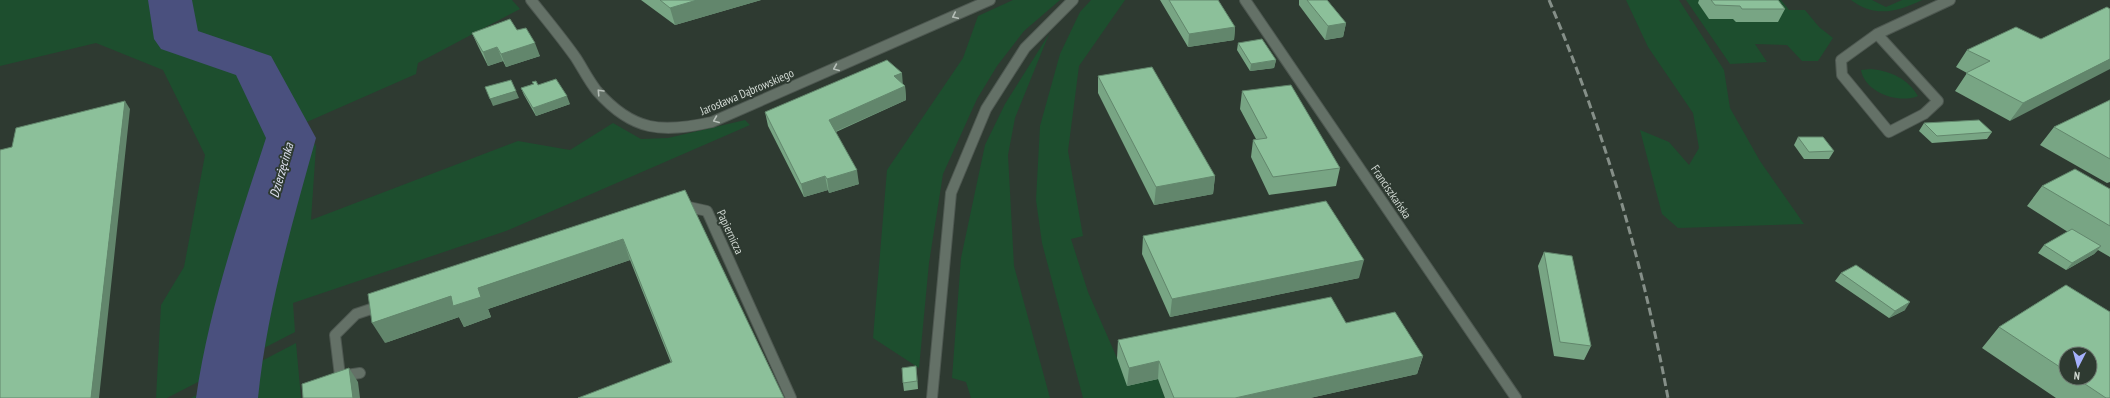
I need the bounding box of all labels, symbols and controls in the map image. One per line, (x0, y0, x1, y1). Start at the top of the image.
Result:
one-way arrow (952, 11, 959, 19)
one-way arrow (832, 63, 840, 71)
street label: Jarosława Dąbrowskiego (697, 65, 796, 118)
one-way arrow (597, 89, 605, 97)
one-way arrow (713, 115, 720, 123)
water label: Dzierżęcinka (266, 140, 298, 199)
street label: Franciszkańska (1368, 162, 1415, 222)
street label: Papiernicza (714, 207, 747, 256)
north arrow (2058, 346, 2098, 386)
text: N (2073, 369, 2081, 383)

